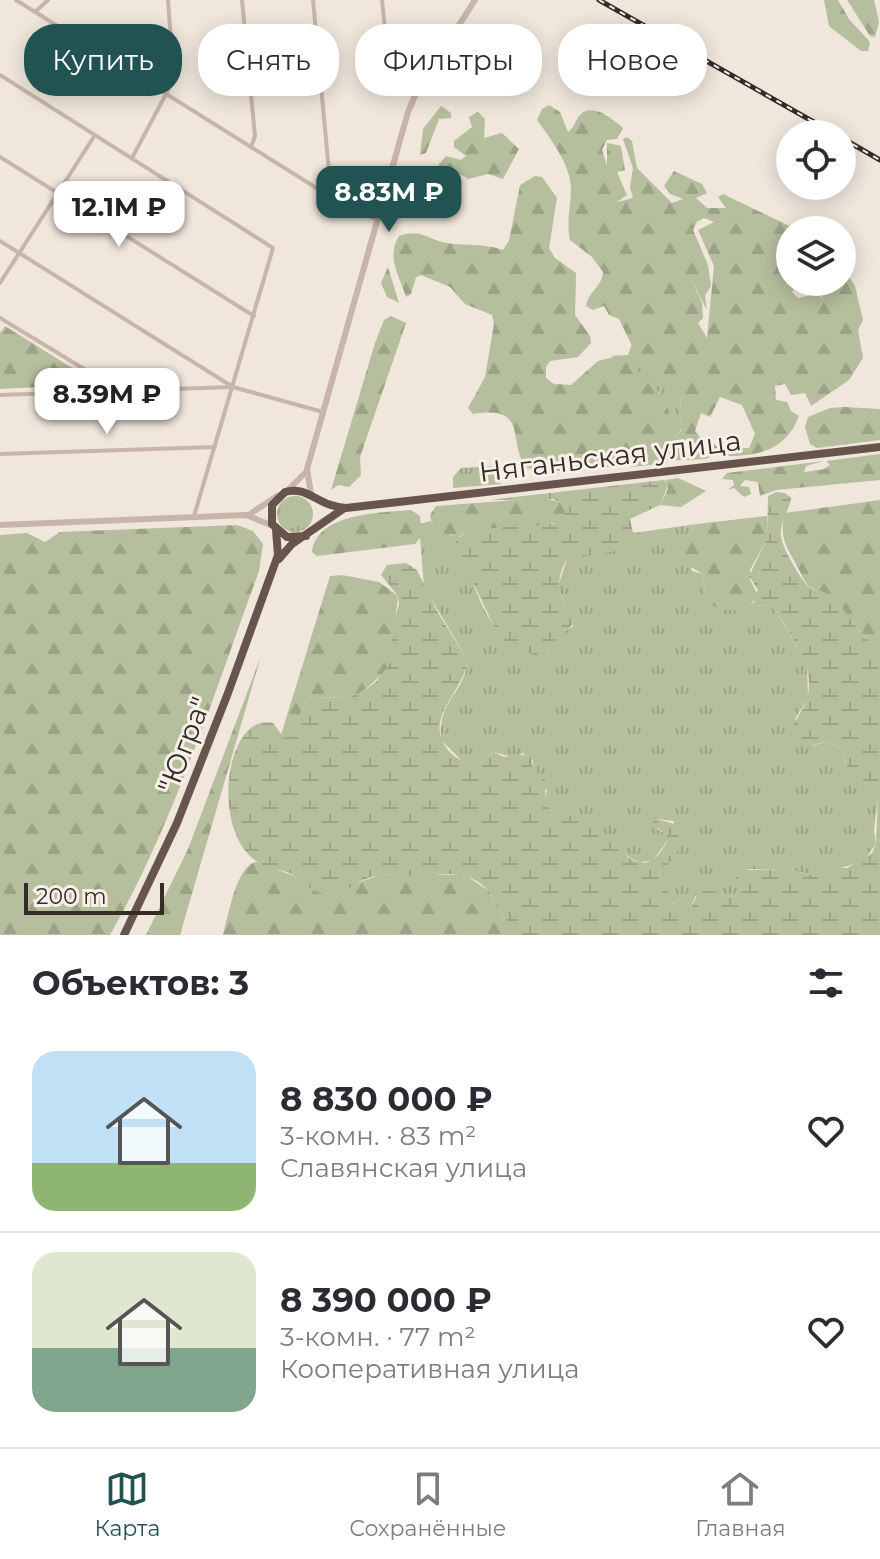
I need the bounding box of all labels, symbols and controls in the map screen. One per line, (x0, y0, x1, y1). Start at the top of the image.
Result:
chip: Купить (24, 24, 182, 96)
chip: Снять (198, 24, 339, 96)
chip: Фильтры (355, 24, 542, 96)
chip: Новое (558, 24, 707, 96)
map controls (776, 120, 856, 296)
button: locate (776, 120, 856, 200)
pin: 8.83M ₽ (315, 166, 463, 234)
text: 8.83M ₽ (334, 176, 444, 208)
pin: 12.1M ₽ (45, 181, 193, 249)
text: 12.1M ₽ (72, 191, 166, 223)
button: layers (776, 216, 856, 296)
pin: 8.39M ₽ (33, 368, 181, 436)
text: 8.39M ₽ (53, 378, 161, 410)
street label: Няганьская улица (477, 423, 743, 489)
street label: "Югра" (150, 692, 218, 798)
scale bar (24, 879, 164, 915)
text: 200 m (36, 883, 107, 910)
icon: filters (804, 961, 848, 1005)
text: Объектов: 3 (32, 962, 249, 1004)
text: 8 830 000 ₽ (280, 1078, 493, 1120)
icon: home (96, 1083, 192, 1179)
icon: heart (804, 1109, 848, 1153)
text: 3-комн. · 83 m² (280, 1120, 476, 1152)
text: Славянская улица (280, 1152, 527, 1184)
text: 8 390 000 ₽ (280, 1279, 492, 1321)
icon: home (96, 1284, 192, 1380)
icon: heart (804, 1310, 848, 1354)
text: 3-комн. · 77 m² (280, 1321, 476, 1353)
text: Кооперативная улица (280, 1353, 579, 1385)
tab: Карта (94, 1467, 160, 1542)
tab: Сохранённые (349, 1467, 506, 1542)
tab: Главная (695, 1467, 786, 1542)

